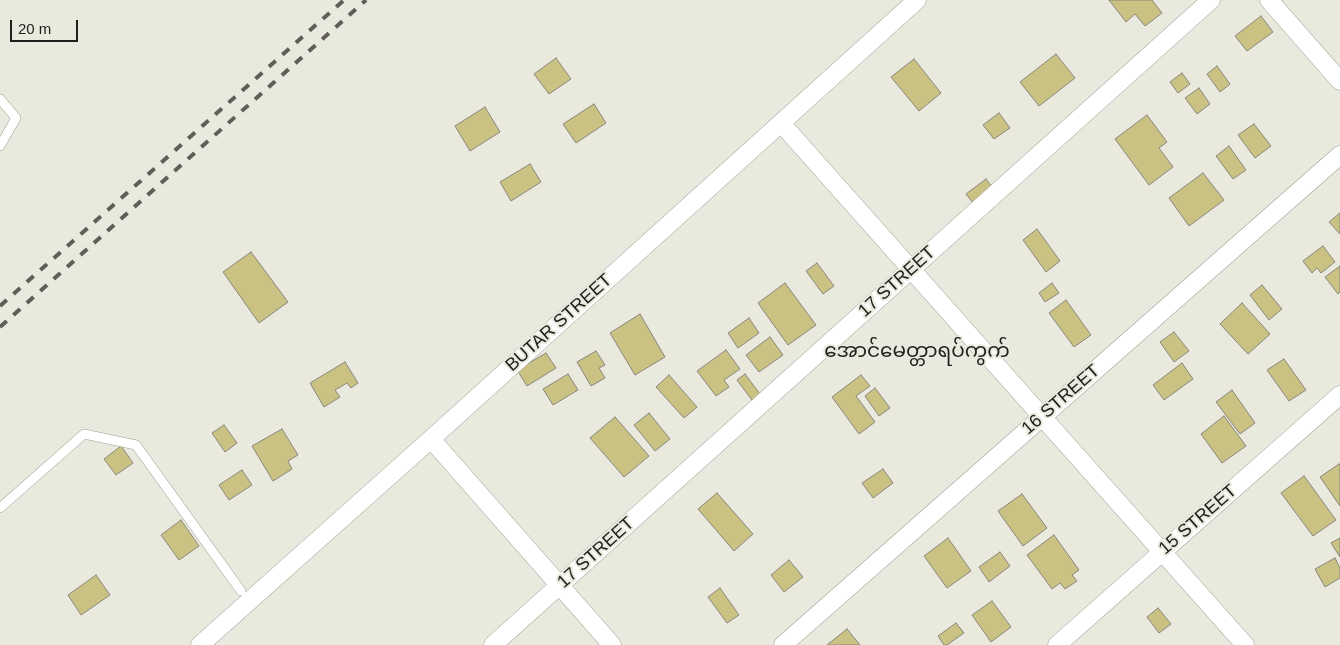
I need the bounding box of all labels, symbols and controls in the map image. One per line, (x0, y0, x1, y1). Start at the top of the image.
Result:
scale bar (12, 10, 80, 42)
text: 20 m (18, 20, 51, 37)
street label: 17 STREET (854, 242, 940, 322)
street label: BUTAR STREET (501, 270, 617, 376)
district label: အောင်မေတ္တာရပ်ကွက် (824, 339, 1010, 363)
street label: 16 STREET (1018, 360, 1104, 440)
street label: 15 STREET (1155, 480, 1241, 560)
street label: 17 STREET (553, 513, 639, 593)

